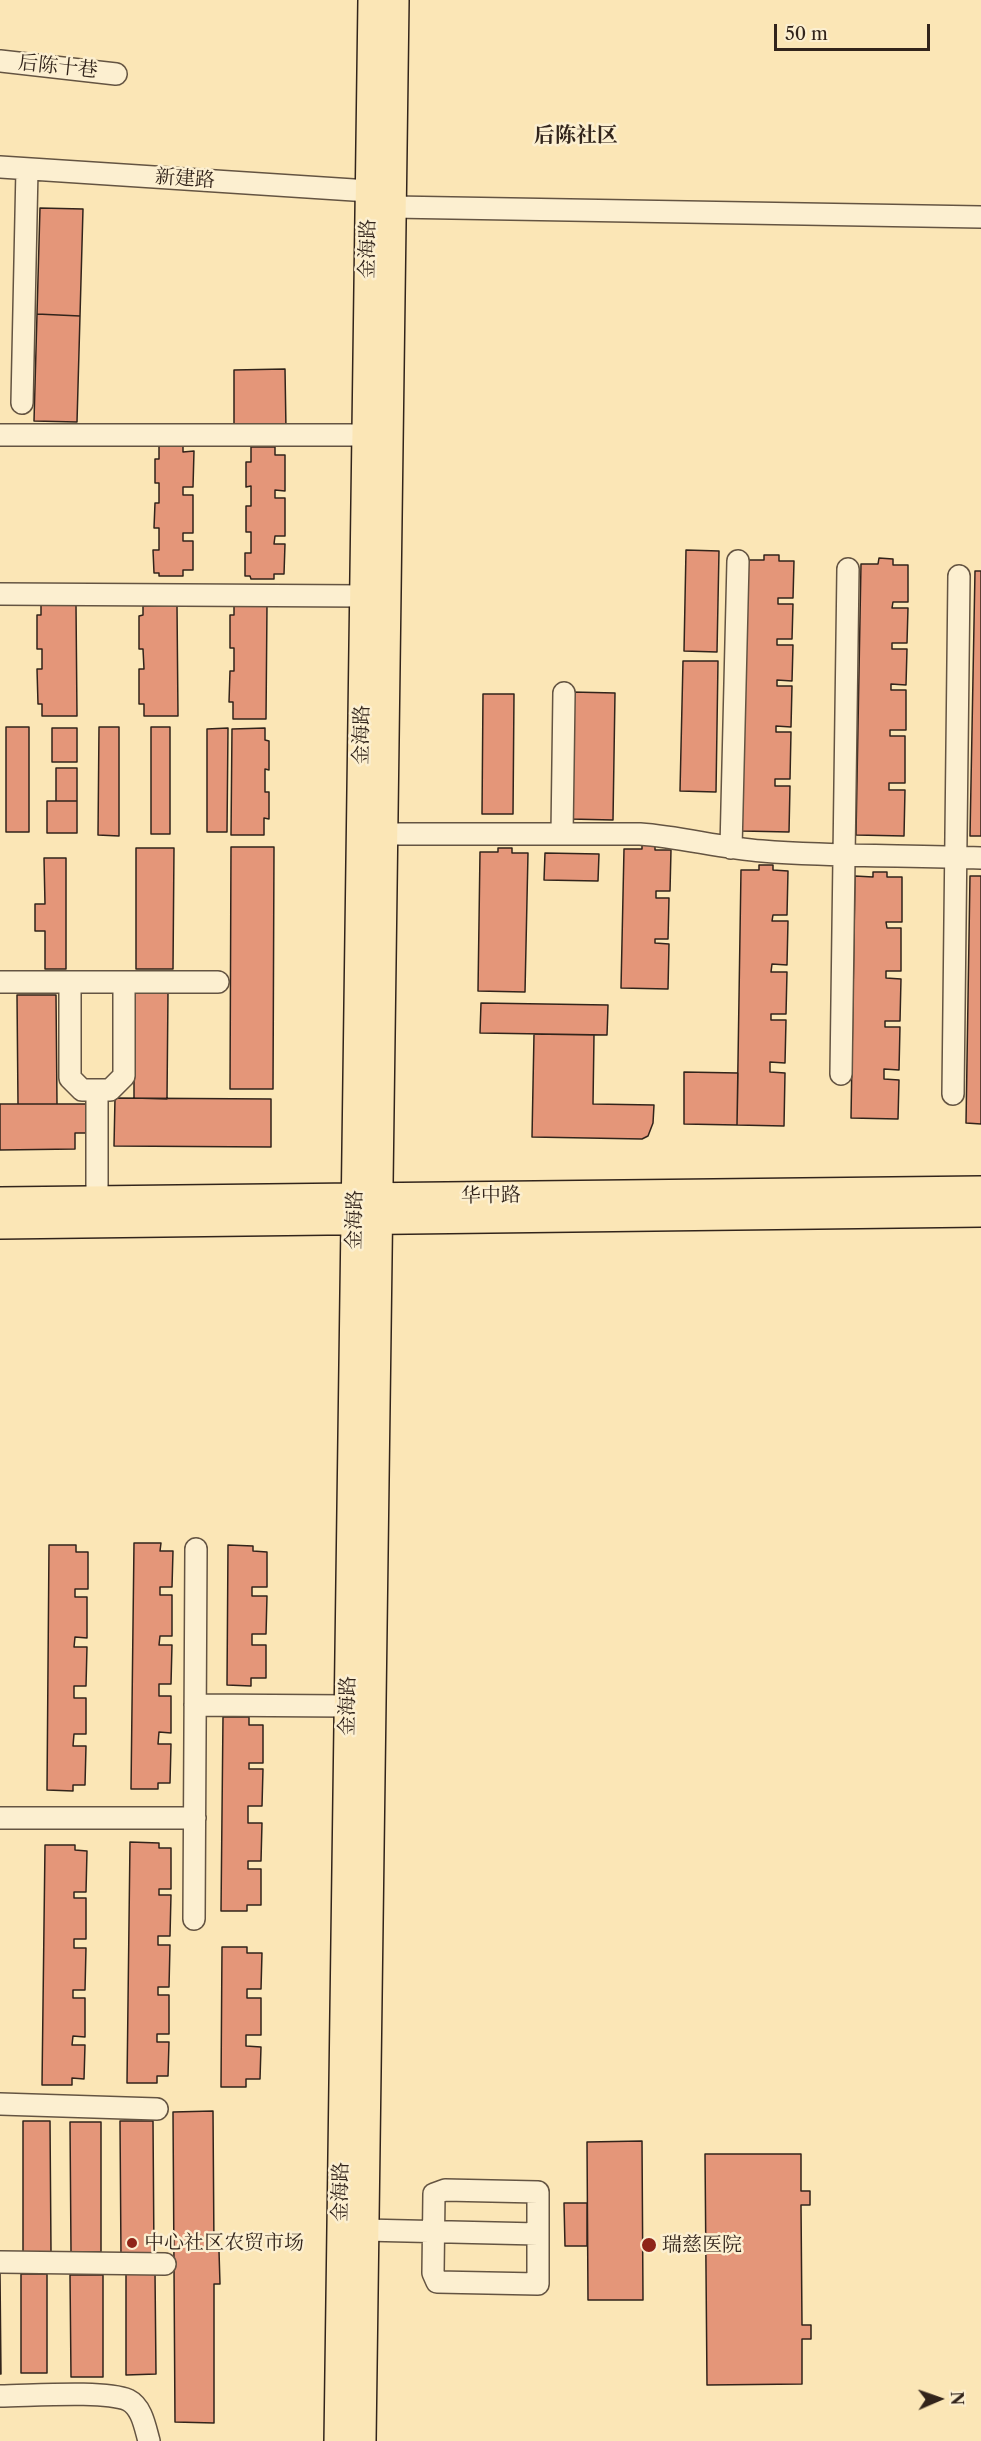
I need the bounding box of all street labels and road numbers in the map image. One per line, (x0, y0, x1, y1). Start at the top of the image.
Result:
street label: 后陈十巷 (17, 51, 99, 83)
street label: 新建路 (154, 165, 216, 193)
street label: 金海路 (355, 219, 381, 279)
street label: 金海路 (349, 705, 375, 765)
street label: 华中路 (461, 1183, 521, 1209)
street label: 金海路 (342, 1190, 368, 1250)
street label: 金海路 (335, 1676, 361, 1736)
street label: 金海路 (328, 2162, 354, 2222)

